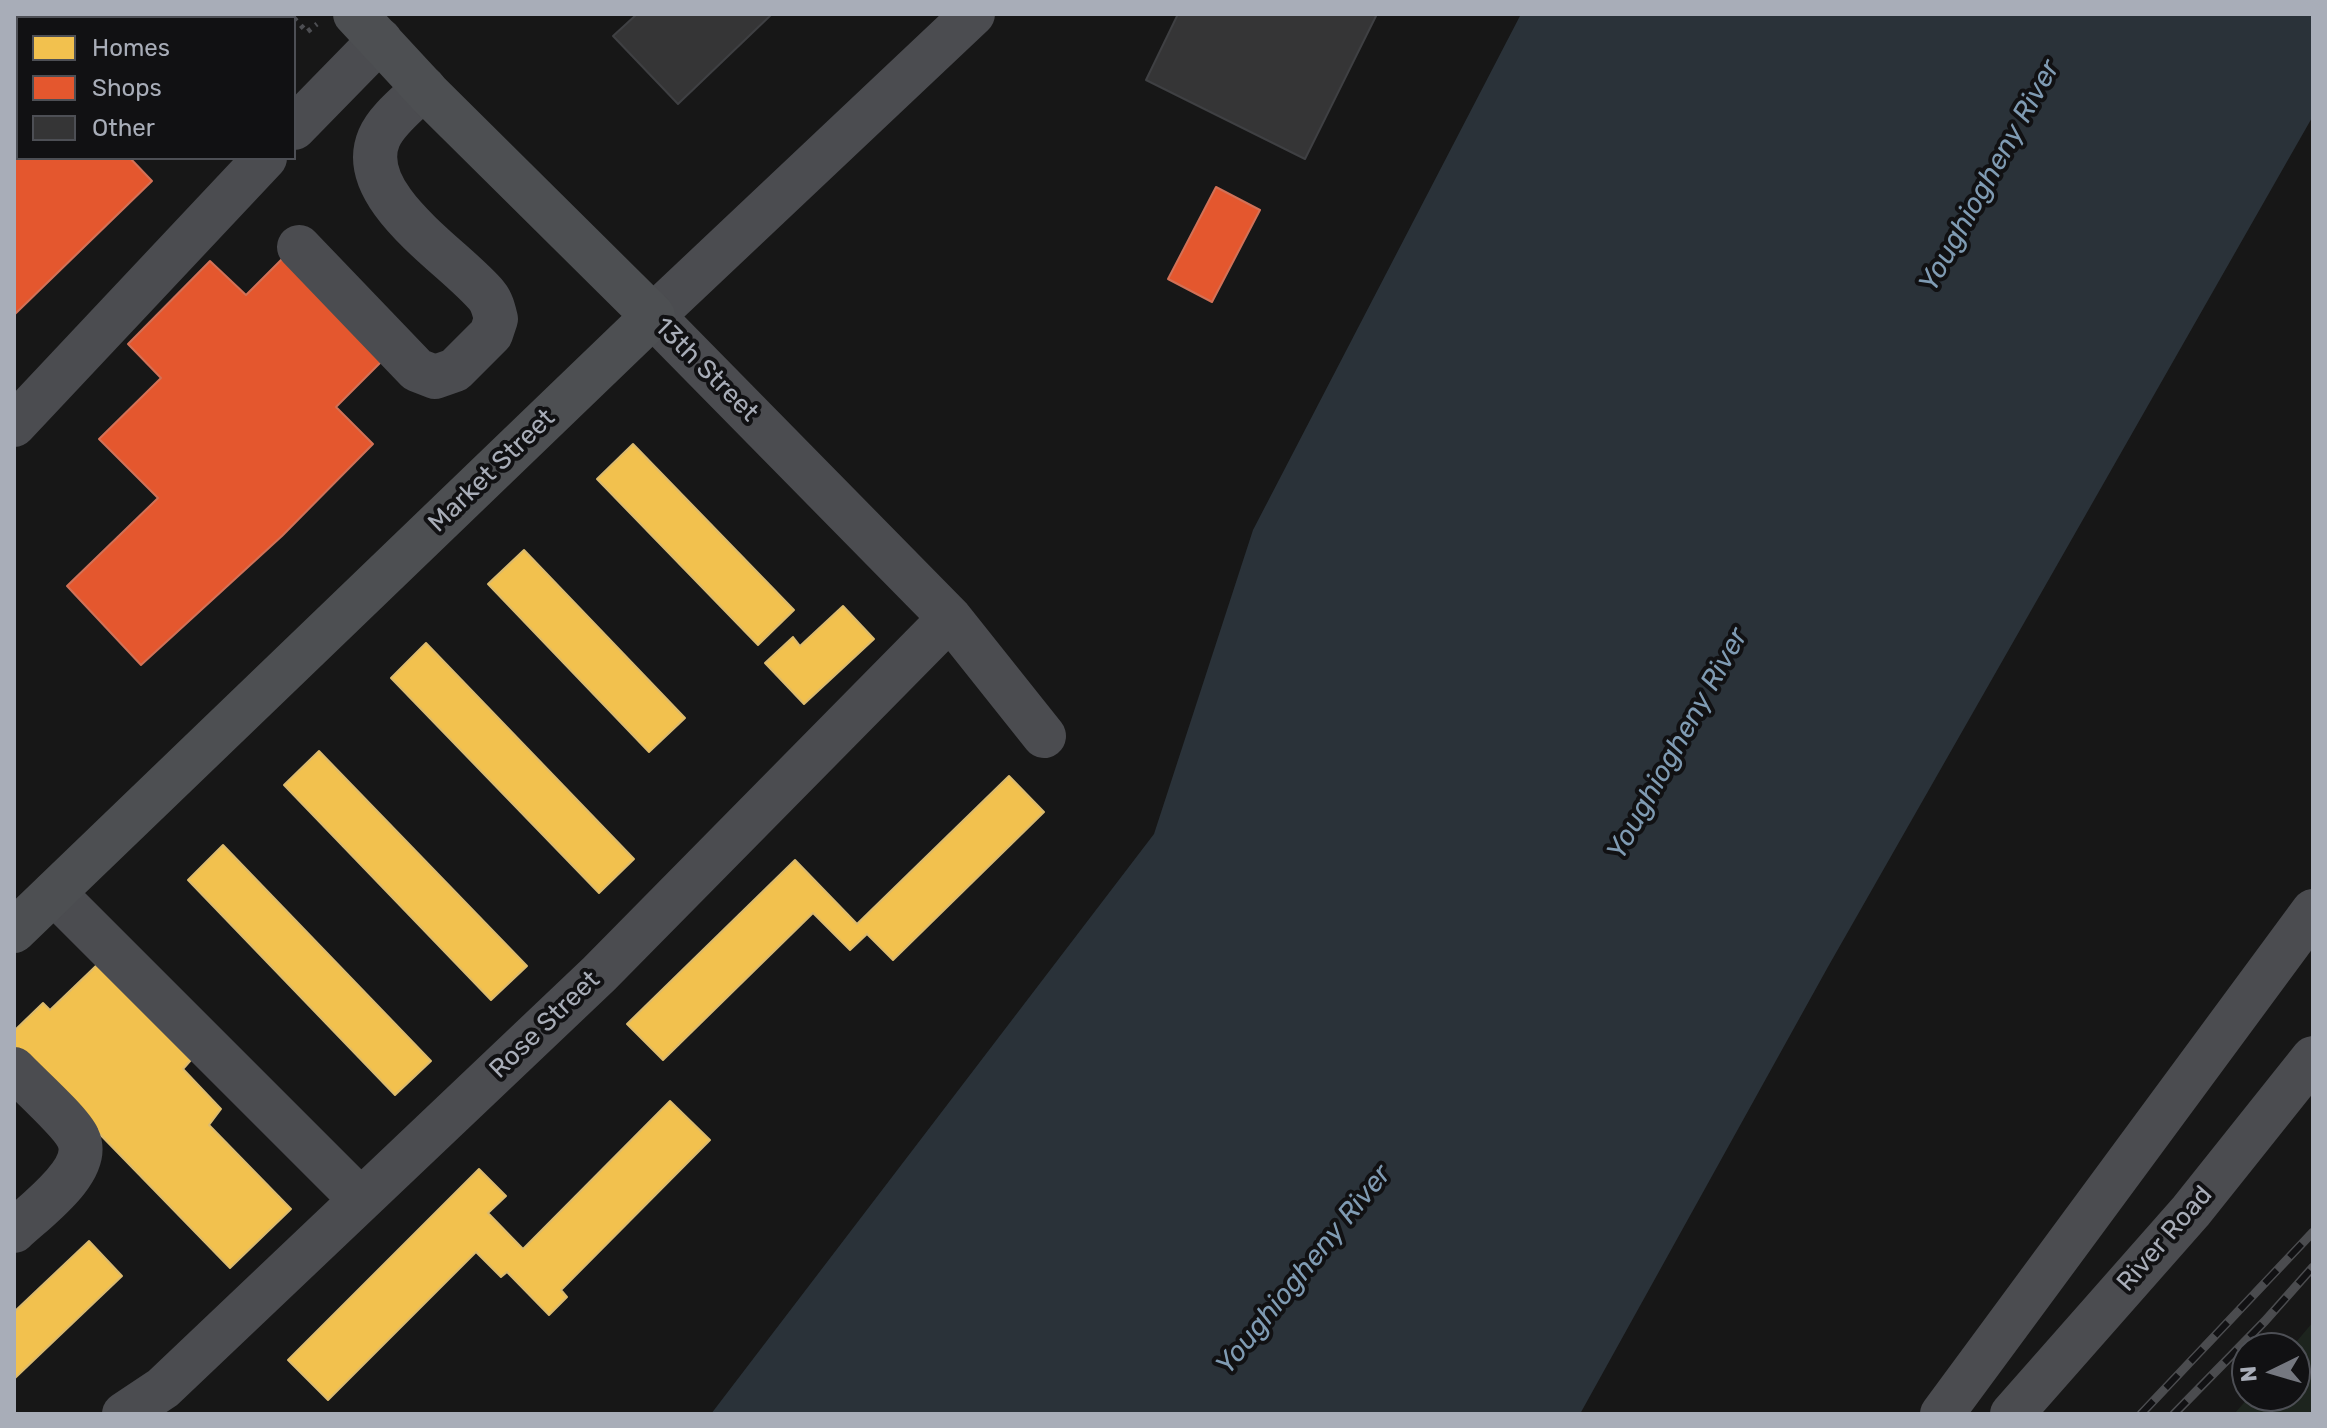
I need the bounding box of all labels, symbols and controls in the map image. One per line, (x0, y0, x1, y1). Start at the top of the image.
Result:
legend (16, 16, 296, 160)
text: Homes (92, 34, 170, 62)
water label: Youghiogheny River (1912, 54, 2068, 298)
text: Shops (92, 74, 162, 102)
text: Other (92, 114, 155, 142)
street label: 13th Street (647, 311, 765, 429)
street label: Market Street (422, 403, 562, 539)
water label: Youghiogheny River (1600, 622, 1756, 866)
street label: Rose Street (483, 965, 607, 1085)
water label: Youghiogheny River (1209, 1158, 1399, 1382)
street label: River Road (2111, 1180, 2219, 1298)
north arrow (2231, 1332, 2311, 1412)
text: N (2234, 1365, 2263, 1383)

